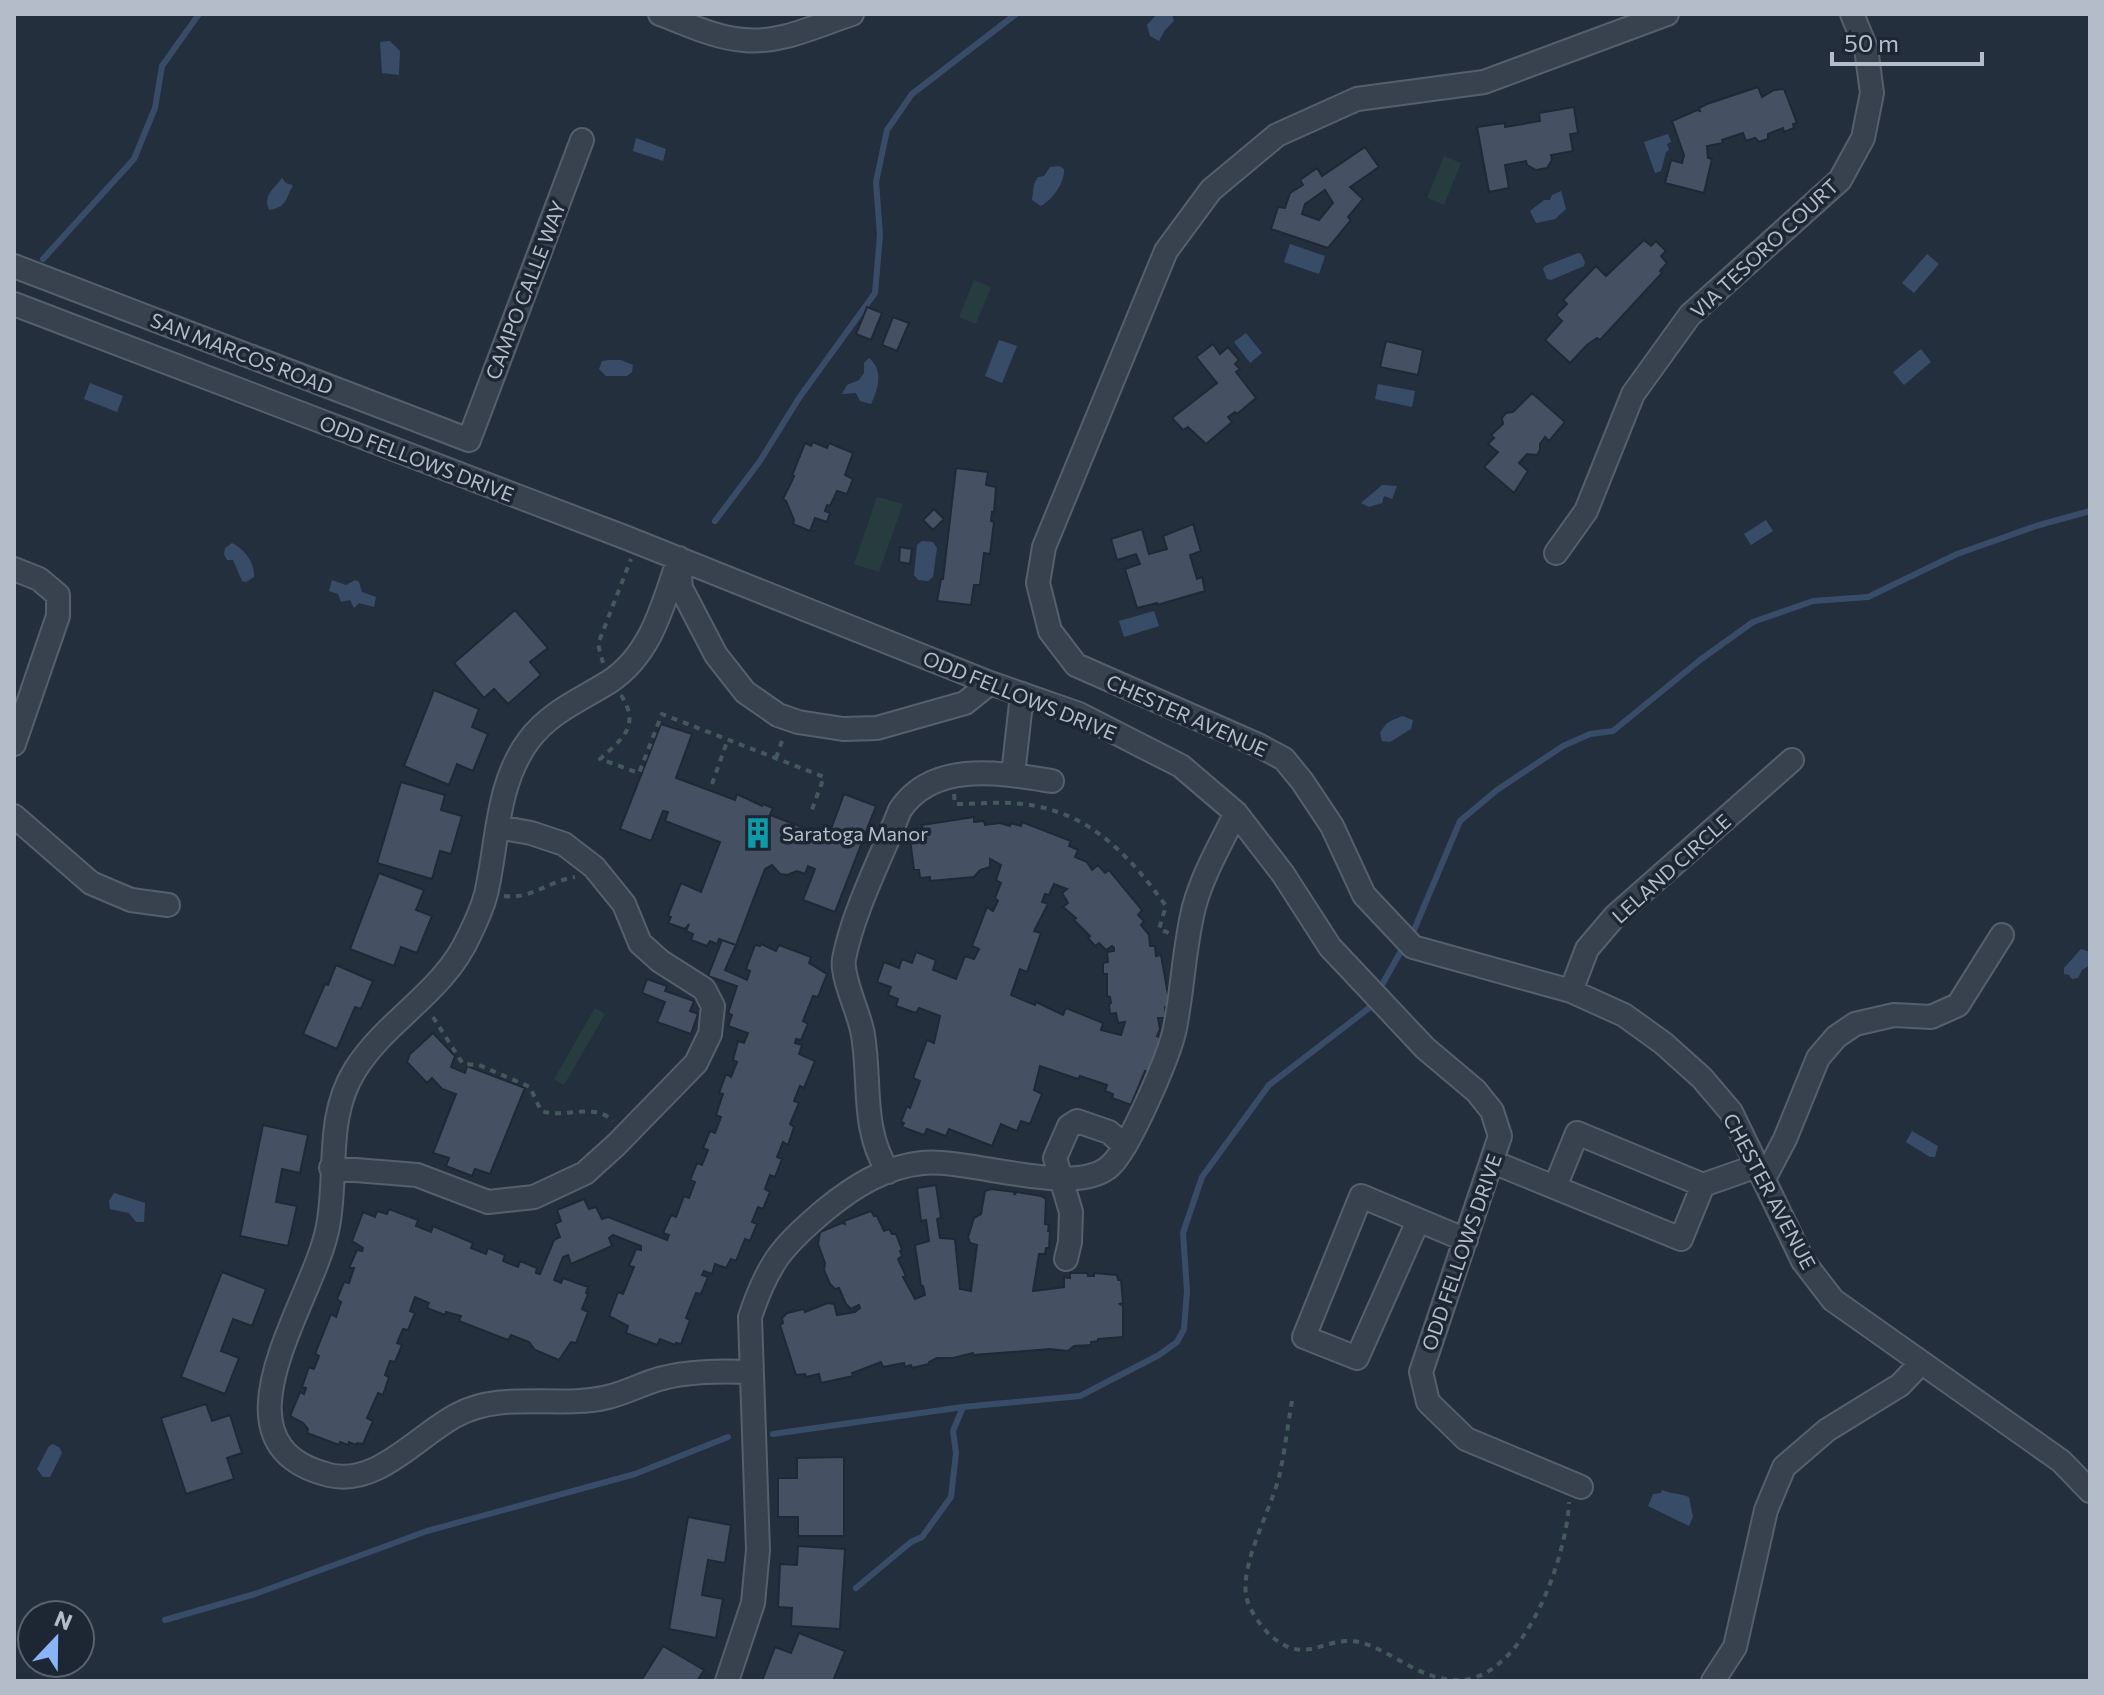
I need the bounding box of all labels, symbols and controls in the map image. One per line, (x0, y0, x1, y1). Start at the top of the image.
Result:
scale bar (1832, 16, 1982, 66)
text: 50 m (1844, 28, 1899, 57)
street label: VIA TESORO COURT (1685, 173, 1843, 323)
street label: CAMPO CALLE WAY (480, 197, 570, 383)
street label: SAN MARCOS ROAD (147, 307, 337, 399)
street label: ODD FELLOWS DRIVE (316, 410, 518, 506)
street label: ODD FELLOWS DRIVE (920, 645, 1120, 745)
street label: CHESTER AVENUE (1103, 669, 1271, 761)
street label: LELAND CIRCLE (1607, 808, 1735, 928)
building icon: Saratoga Manor (741, 816, 775, 850)
place label: Saratoga Manor (782, 821, 928, 845)
street label: CHESTER AVENUE (1719, 1109, 1821, 1273)
street label: ODD FELLOWS DRIVE (1416, 1151, 1506, 1353)
north arrow (16, 1599, 96, 1679)
text: N (51, 1604, 76, 1636)

